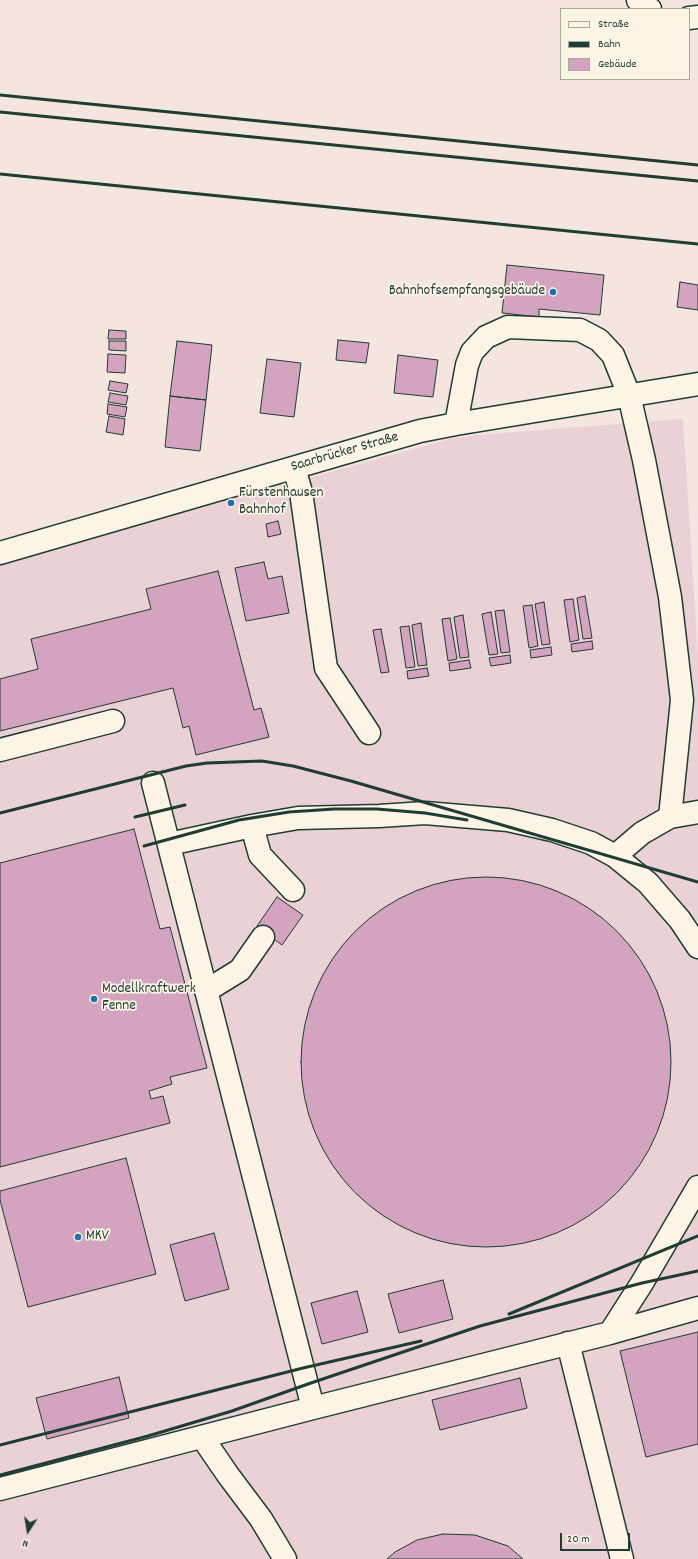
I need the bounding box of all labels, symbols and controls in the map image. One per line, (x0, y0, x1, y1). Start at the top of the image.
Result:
legend (560, 8, 690, 80)
text: Straße (598, 16, 629, 33)
text: Bahn (598, 36, 620, 53)
text: Gebäude (598, 56, 637, 73)
place label: Bahnhofsempfangsgebäude (389, 283, 545, 301)
marker: Bahnhofsempfangsgebäude (548, 287, 558, 297)
street label: Saarbrücker Straße (289, 429, 401, 477)
place label: Fürstenhausen Bahnhof (239, 485, 323, 520)
marker: Fürstenhausen Bahnhof (226, 498, 236, 508)
place label: Modellkraftwerk Fenne (102, 981, 196, 1016)
marker: Modellkraftwerk Fenne (89, 994, 99, 1004)
place label: MKV (86, 1228, 109, 1246)
marker: MKV (73, 1232, 83, 1242)
north arrow (8, 1511, 48, 1551)
scale bar (562, 1525, 632, 1551)
text: 20 m (567, 1531, 590, 1548)
text: N (21, 1534, 30, 1551)

